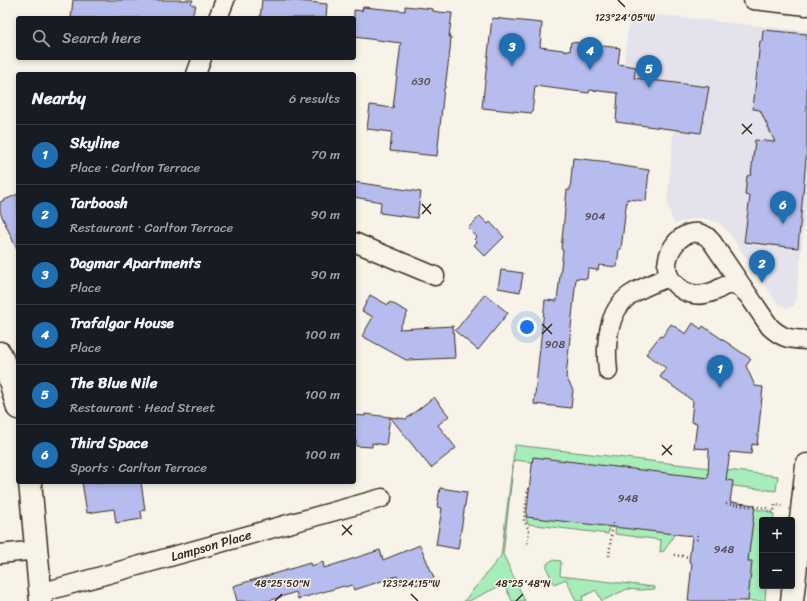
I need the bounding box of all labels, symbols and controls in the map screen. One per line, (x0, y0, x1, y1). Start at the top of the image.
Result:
text: 123°24'05"W (595, 9, 655, 27)
search box (16, 16, 356, 60)
text: Search here (62, 25, 141, 51)
icon: search (30, 27, 52, 49)
pin: 3 (499, 33, 525, 66)
pin: 4 (577, 37, 603, 70)
pin: 5 (636, 55, 662, 88)
house number: 630 (411, 72, 431, 91)
text: Nearby (32, 83, 86, 113)
text: 6 results (289, 87, 340, 110)
text: Skyline (70, 130, 119, 156)
text: 1 (42, 143, 48, 166)
text: 70 m (311, 143, 340, 166)
text: Place · Carlton Terrace (70, 156, 200, 179)
text: Tarboosh (70, 190, 128, 216)
pin: 6 (770, 191, 796, 224)
text: 2 (41, 203, 49, 226)
text: 90 m (310, 203, 340, 226)
house number: 904 (585, 207, 605, 226)
text: Restaurant · Carlton Terrace (70, 216, 233, 239)
text: Dagmar Apartments (70, 250, 201, 276)
pin: 2 (749, 250, 775, 283)
text: 3 (41, 263, 49, 286)
text: 90 m (310, 263, 340, 286)
text: Place (70, 276, 101, 299)
text: Trafalgar House (70, 310, 174, 336)
your location (517, 317, 537, 337)
text: 4 (41, 323, 49, 346)
text: 100 m (305, 323, 340, 346)
house number: 908 (545, 335, 566, 354)
text: Place (70, 336, 101, 359)
pin: 1 (707, 355, 733, 388)
text: The Blue Nile (70, 370, 158, 396)
text: 5 (41, 383, 49, 406)
text: 100 m (305, 383, 340, 406)
text: Restaurant · Head Street (70, 396, 215, 419)
text: Third Space (70, 430, 148, 456)
text: 6 (41, 443, 49, 466)
text: 100 m (305, 443, 340, 466)
text: Sports · Carlton Terrace (70, 456, 207, 479)
house number: 948 (618, 489, 638, 508)
map controls (759, 517, 795, 589)
button: + (759, 517, 795, 553)
street label: Lampson Place (168, 523, 254, 568)
house number: 948 (714, 540, 734, 559)
button: − (759, 553, 795, 589)
text: 48°25'50"N (254, 575, 310, 593)
text: 123°24'15"W (382, 575, 440, 593)
text: 48°25'48"N (495, 575, 551, 593)

